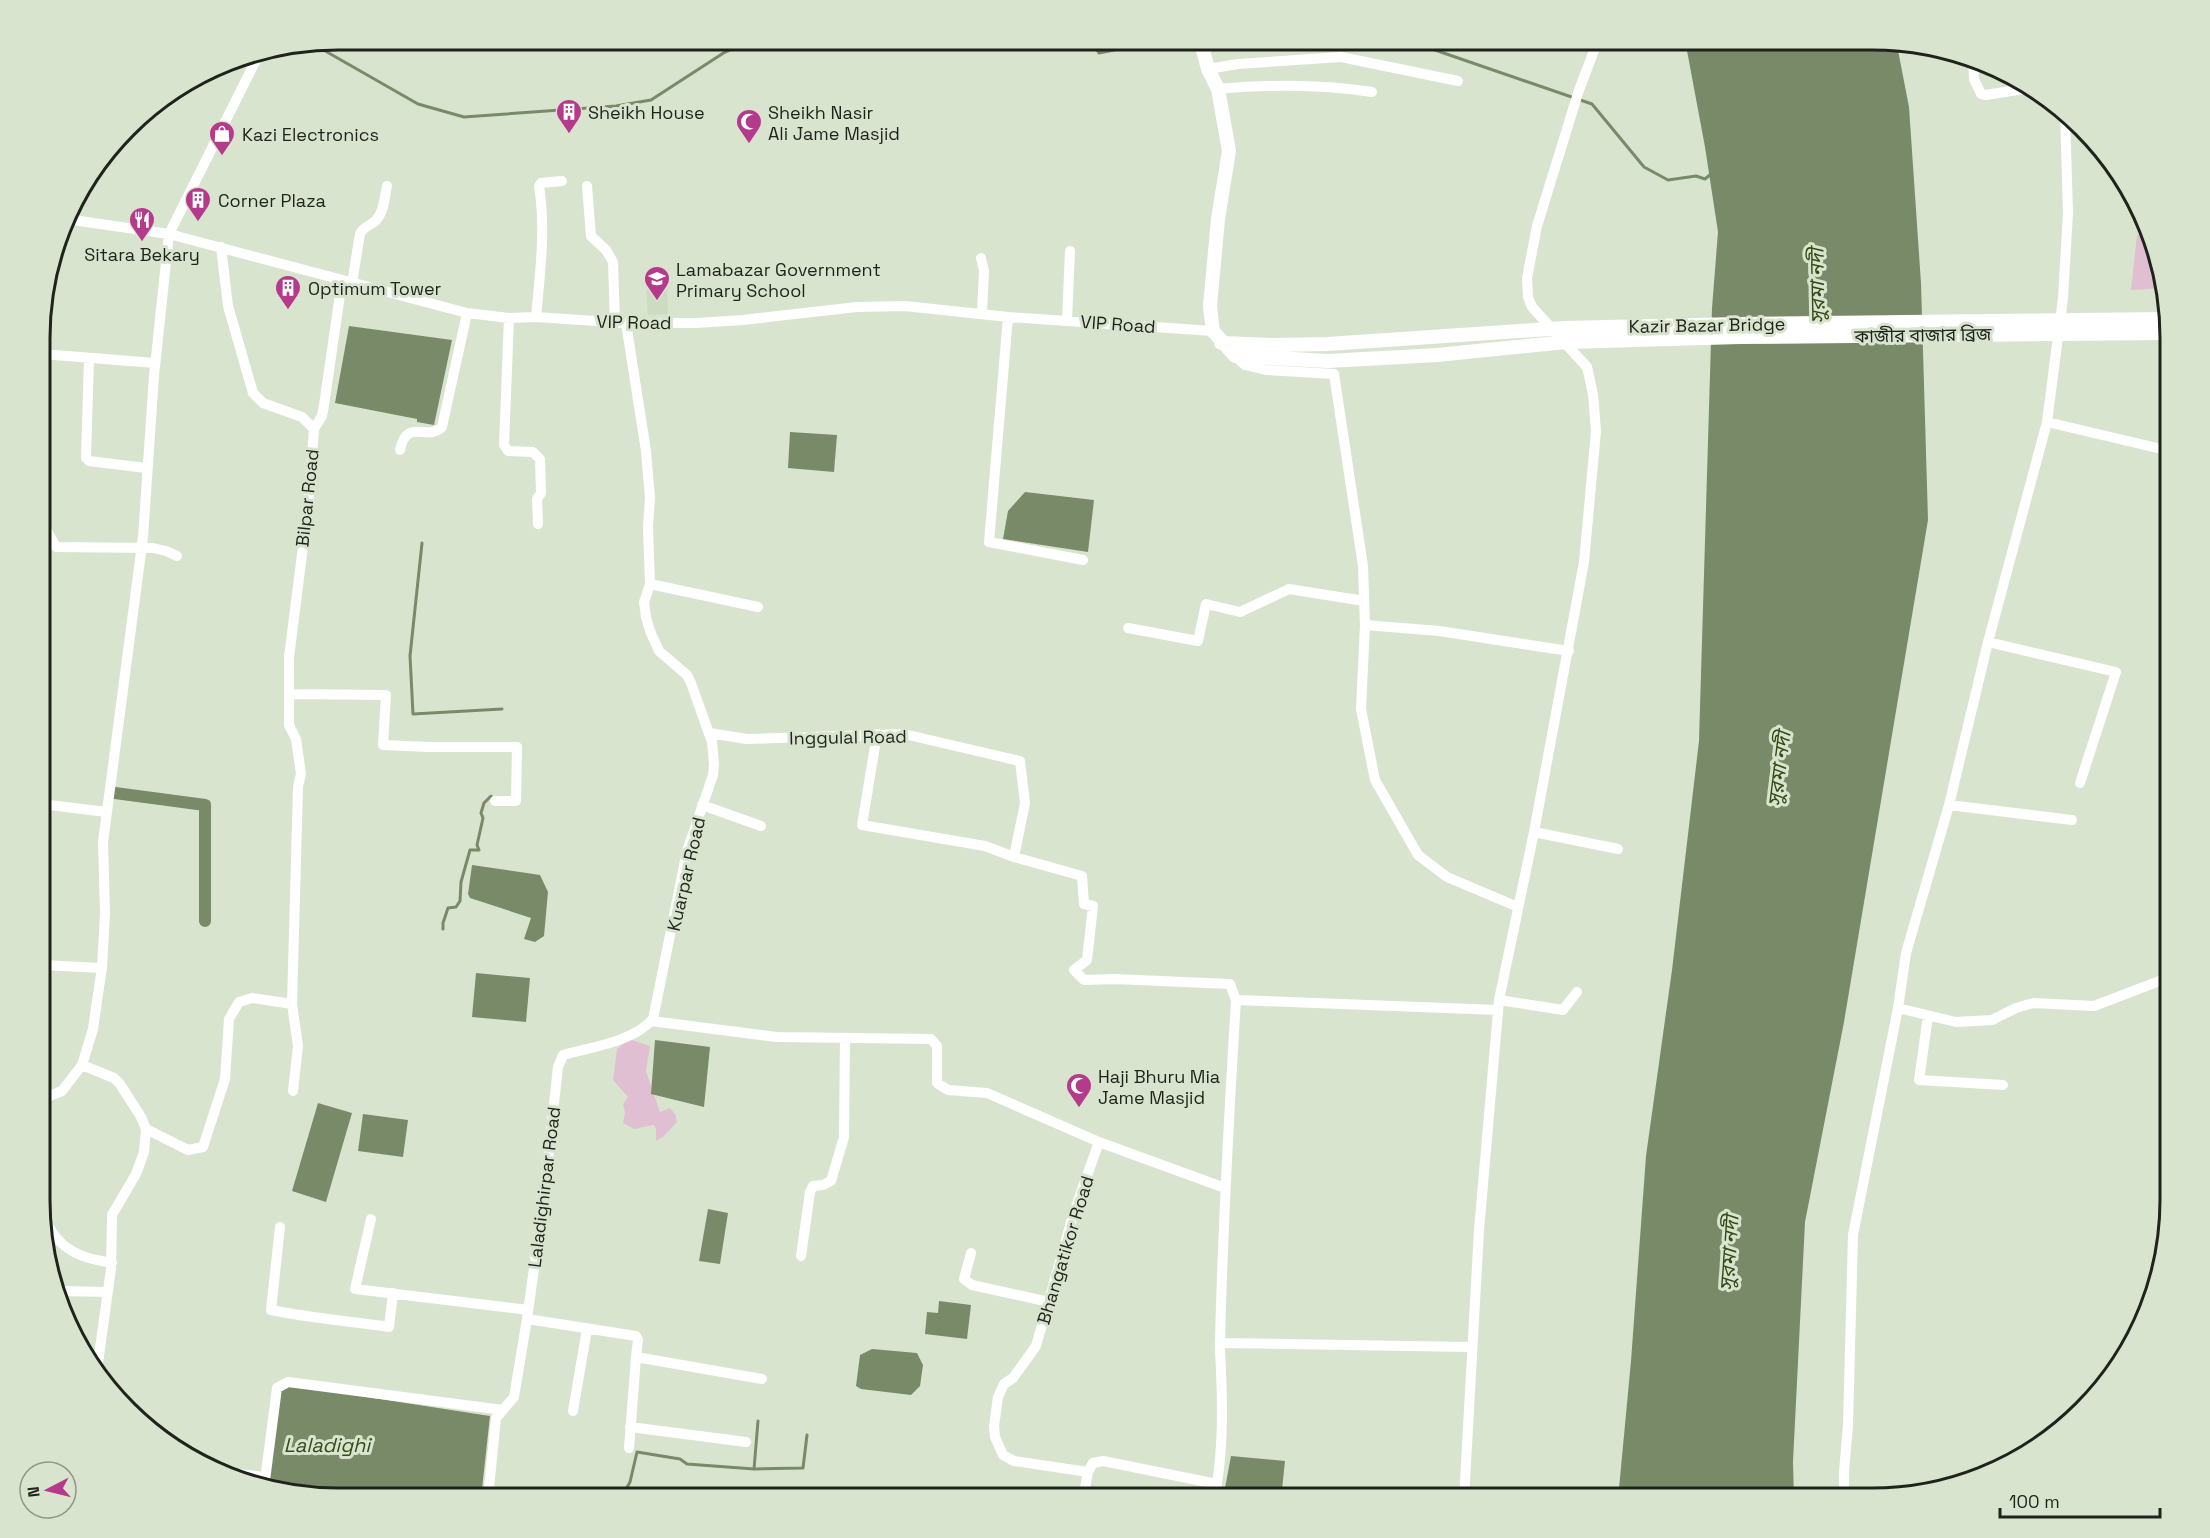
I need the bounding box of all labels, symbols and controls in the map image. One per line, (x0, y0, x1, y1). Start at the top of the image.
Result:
building icon: Sheikh House (554, 97, 584, 135)
place label: Sheikh House (588, 101, 705, 124)
place label: Sheikh Nasir Ali Jame Masjid (768, 101, 900, 145)
mosque icon: Sheikh Nasir Ali Jame Masjid (734, 107, 764, 145)
shop icon: Kazi Electronics (207, 119, 237, 157)
place label: Kazi Electronics (242, 123, 379, 146)
building icon: Corner Plaza (183, 185, 213, 223)
place label: Corner Plaza (218, 189, 326, 212)
restaurant icon: Sitara Bekary (127, 205, 157, 243)
place label: Sitara Bekary (84, 243, 200, 266)
water label: সুরমা নদী (1803, 244, 1831, 324)
place label: Lamabazar Government Primary School (676, 258, 881, 302)
school or university icon: Lamabazar Government Primary School (642, 264, 672, 302)
building icon: Optimum Tower (273, 273, 303, 311)
place label: Optimum Tower (308, 277, 442, 300)
street label: VIP Road (596, 310, 672, 334)
street label: VIP Road (1080, 310, 1156, 338)
street label: Kazir Bazar Bridge (1628, 312, 1786, 338)
street label: কাজীর বাজার ব্রিজ (1853, 322, 1992, 348)
street label: Bilpar Road (290, 448, 324, 548)
street label: Inggulal Road (789, 724, 907, 750)
water label: সুরমা নদী (1761, 726, 1797, 808)
street label: Kuarpar Road (662, 815, 710, 933)
place label: Haji Bhuru Mia Jame Masjid (1098, 1065, 1220, 1109)
mosque icon: Haji Bhuru Mia Jame Masjid (1064, 1071, 1094, 1109)
street label: Laladighirpar Road (523, 1105, 565, 1269)
street label: Bhangatikor Road (1031, 1173, 1099, 1327)
water label: সুরমা নদী (1713, 1211, 1745, 1292)
water label: Laladighi (284, 1432, 372, 1458)
north arrow (18, 1460, 78, 1520)
scale bar (2000, 1481, 2160, 1519)
text: N (23, 1485, 45, 1498)
text: 100 m (2009, 1490, 2060, 1513)

